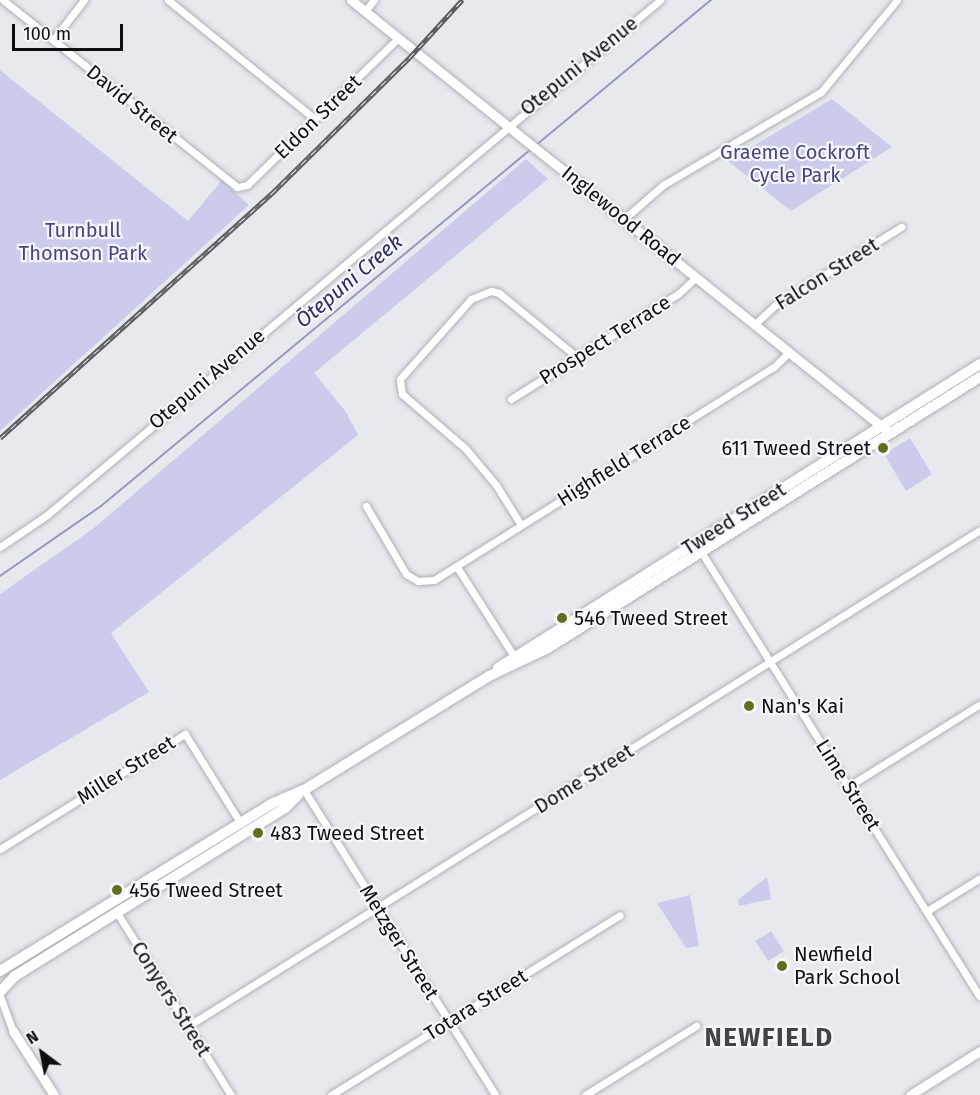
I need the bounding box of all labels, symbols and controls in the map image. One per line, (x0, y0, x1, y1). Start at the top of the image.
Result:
street label: Otepuni Avenue (515, 11, 643, 121)
scale bar (15, 12, 126, 50)
text: 100 m (23, 23, 71, 45)
street label: David Street (82, 60, 182, 148)
street label: Eldon Street (270, 70, 366, 164)
park label: Graeme Cockroft Cycle Park (720, 141, 870, 188)
street label: Inglewood Road (557, 161, 685, 271)
park label: Turnbull Thomson Park (19, 219, 147, 266)
water label: Ōtepuni Creek (290, 229, 408, 333)
street label: Falcon Street (771, 233, 883, 315)
street label: Prospect Terrace (535, 290, 675, 390)
street label: Otepuni Avenue (144, 323, 270, 435)
street label: Highfield Terrace (553, 410, 695, 512)
place label: 611 Tweed Street (722, 436, 871, 460)
marker: 611 Tweed Street (876, 441, 890, 455)
street label: Tweed Street (678, 478, 790, 560)
place label: 546 Tweed Street (574, 606, 728, 630)
marker: 546 Tweed Street (555, 611, 569, 625)
place label: Nan's Kai (761, 694, 844, 718)
marker: Nan's Kai (742, 699, 756, 713)
street label: Miller Street (73, 730, 179, 810)
street label: Lime Street (810, 735, 886, 835)
street label: Dome Street (530, 739, 638, 819)
place label: 483 Tweed Street (270, 821, 424, 845)
marker: 483 Tweed Street (251, 826, 265, 840)
place label: 456 Tweed Street (129, 878, 283, 902)
street label: Metzger Street (354, 880, 444, 1004)
marker: 456 Tweed Street (110, 883, 124, 897)
street label: Conyers Street (126, 937, 216, 1061)
place label: Newfield Park School (794, 942, 900, 989)
marker: Newfield Park School (775, 959, 789, 973)
street label: Totara Street (420, 964, 532, 1046)
district label: NEWFIELD (704, 1022, 834, 1054)
north arrow (12, 1023, 72, 1083)
text: N (23, 1026, 42, 1048)

